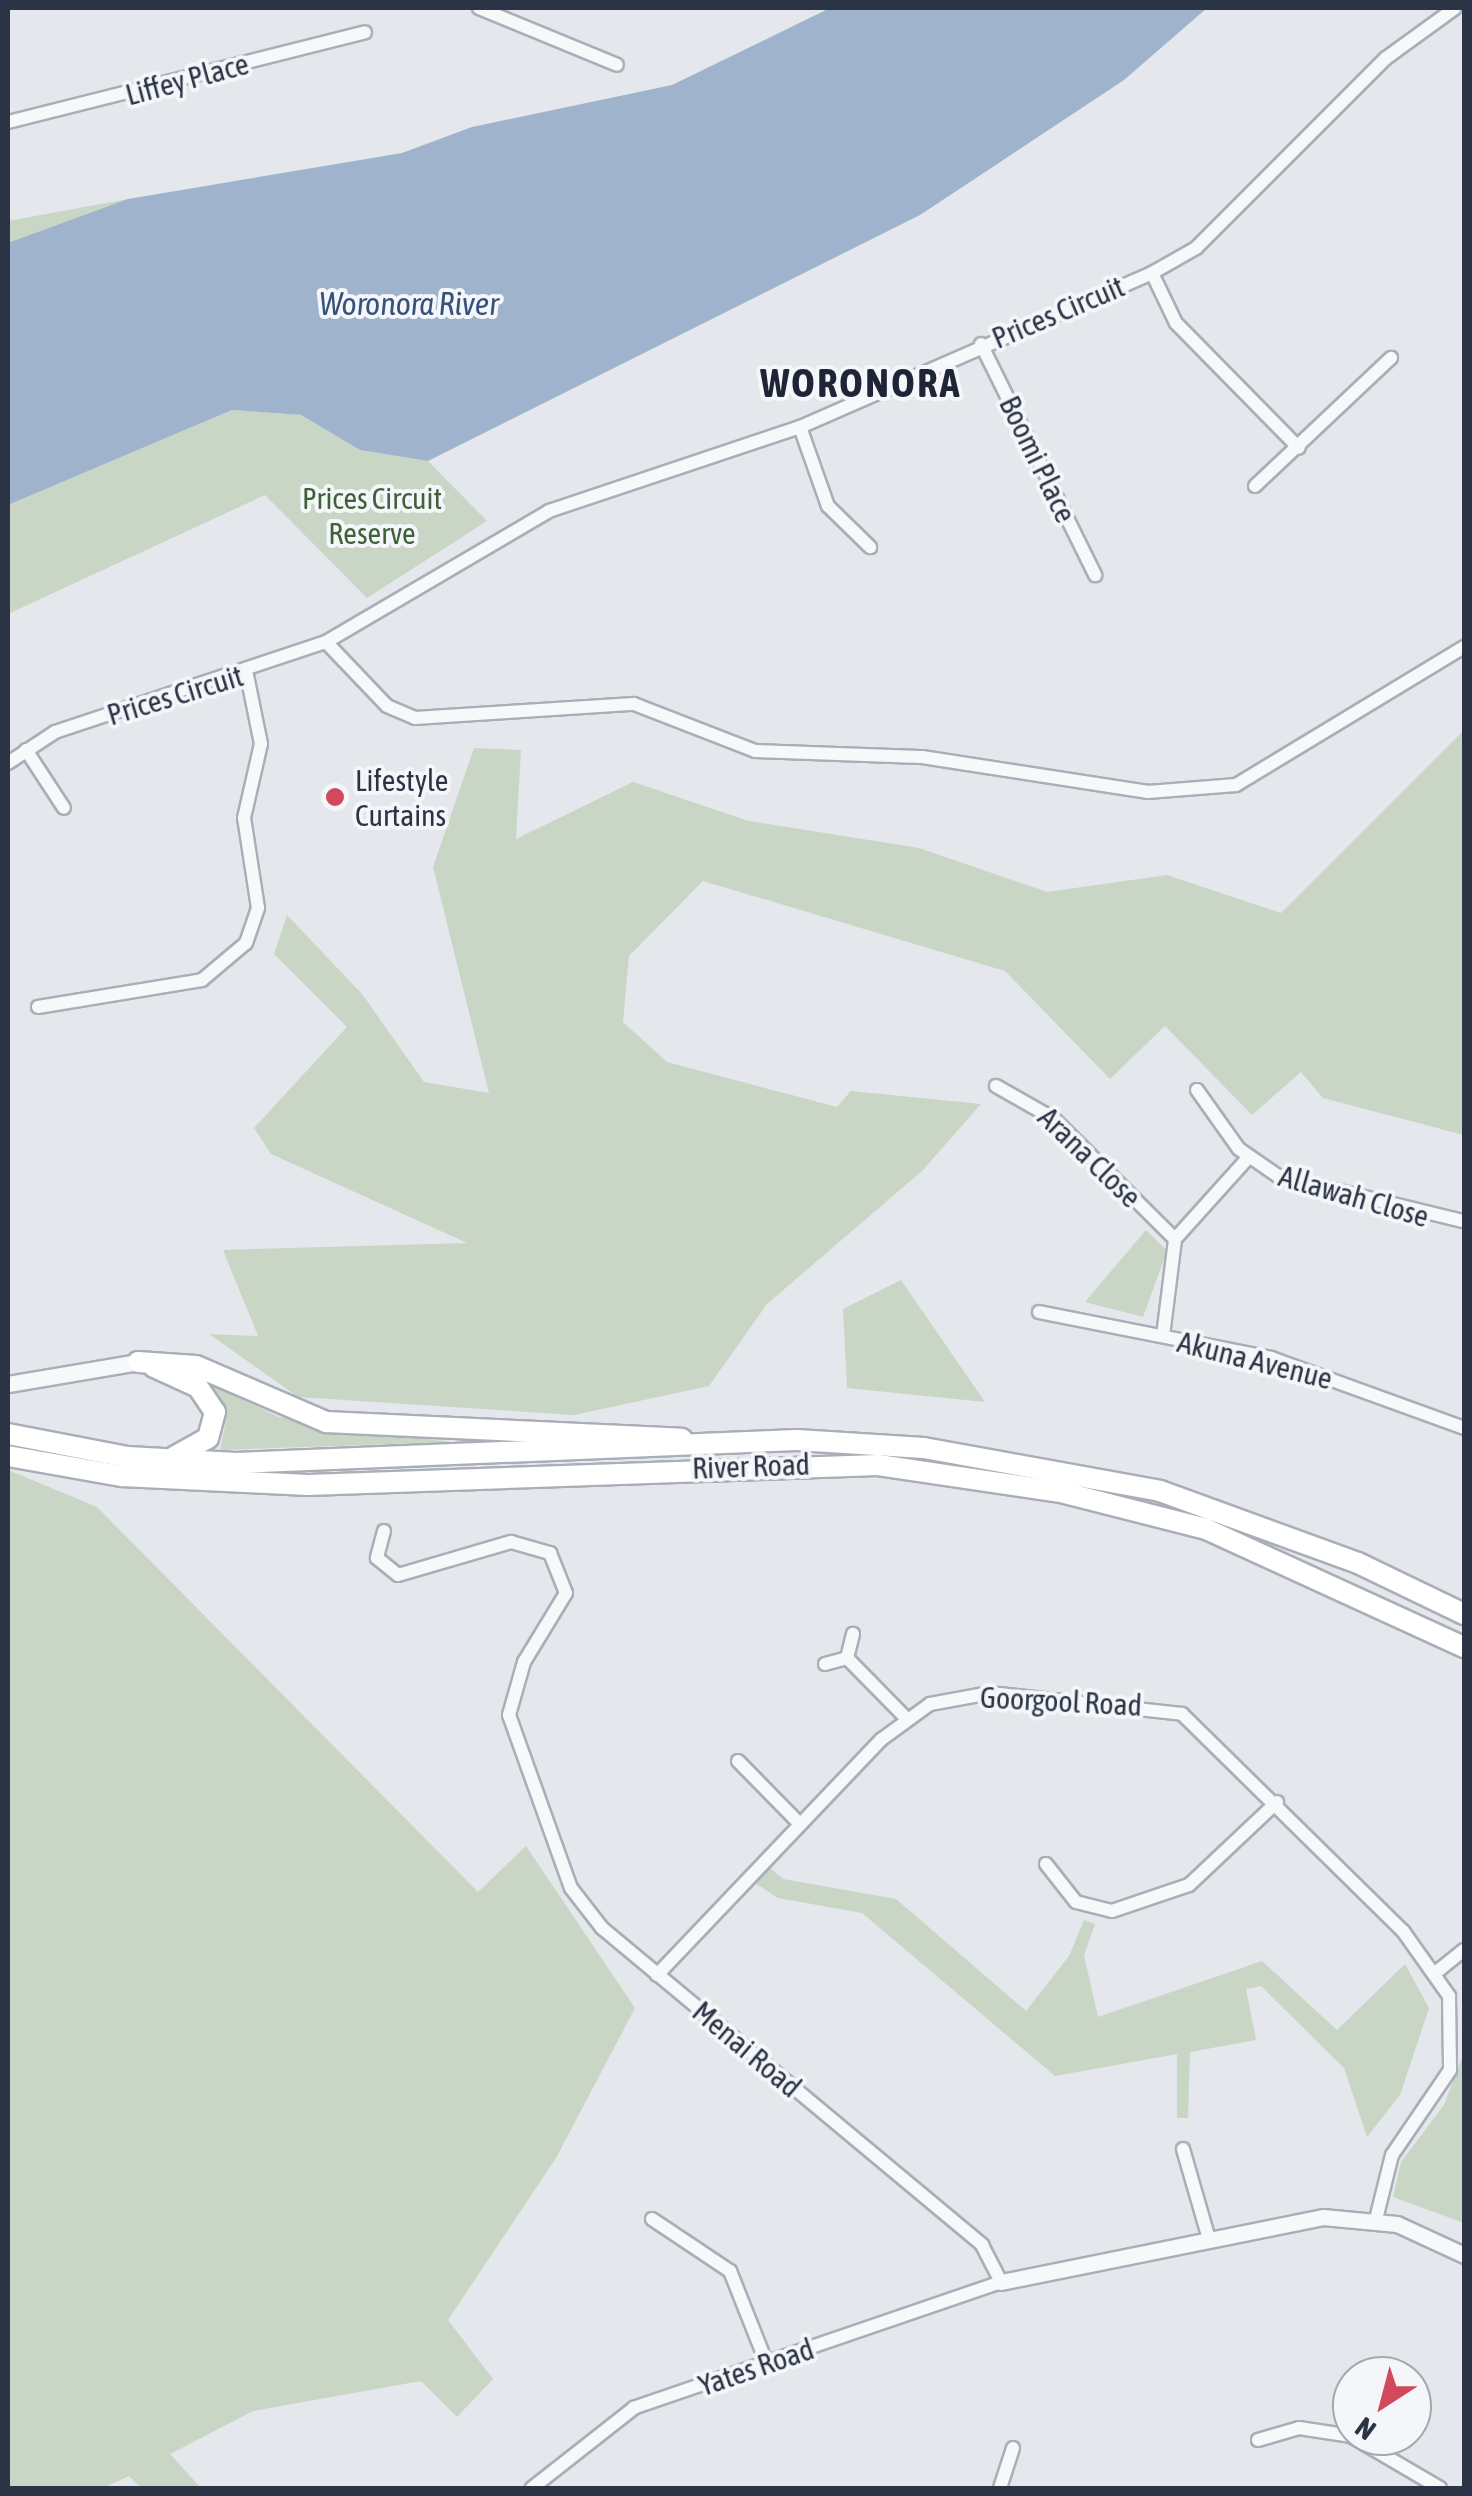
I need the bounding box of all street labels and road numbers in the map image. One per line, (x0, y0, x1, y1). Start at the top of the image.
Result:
street label: Liffey Place (122, 45, 252, 113)
street label: Prices Circuit (986, 268, 1130, 356)
street label: Boomi Place (992, 390, 1084, 528)
street label: Prices Circuit (103, 657, 247, 733)
street label: Arana Close (1031, 1099, 1149, 1215)
street label: Allawah Close (1275, 1157, 1433, 1235)
street label: Akuna Avenue (1174, 1323, 1336, 1397)
street label: River Road (692, 1446, 810, 1486)
street label: Goorgool Road (979, 1679, 1143, 1723)
street label: Menai Road (685, 1993, 809, 2105)
street label: Yates Road (694, 2331, 818, 2403)

